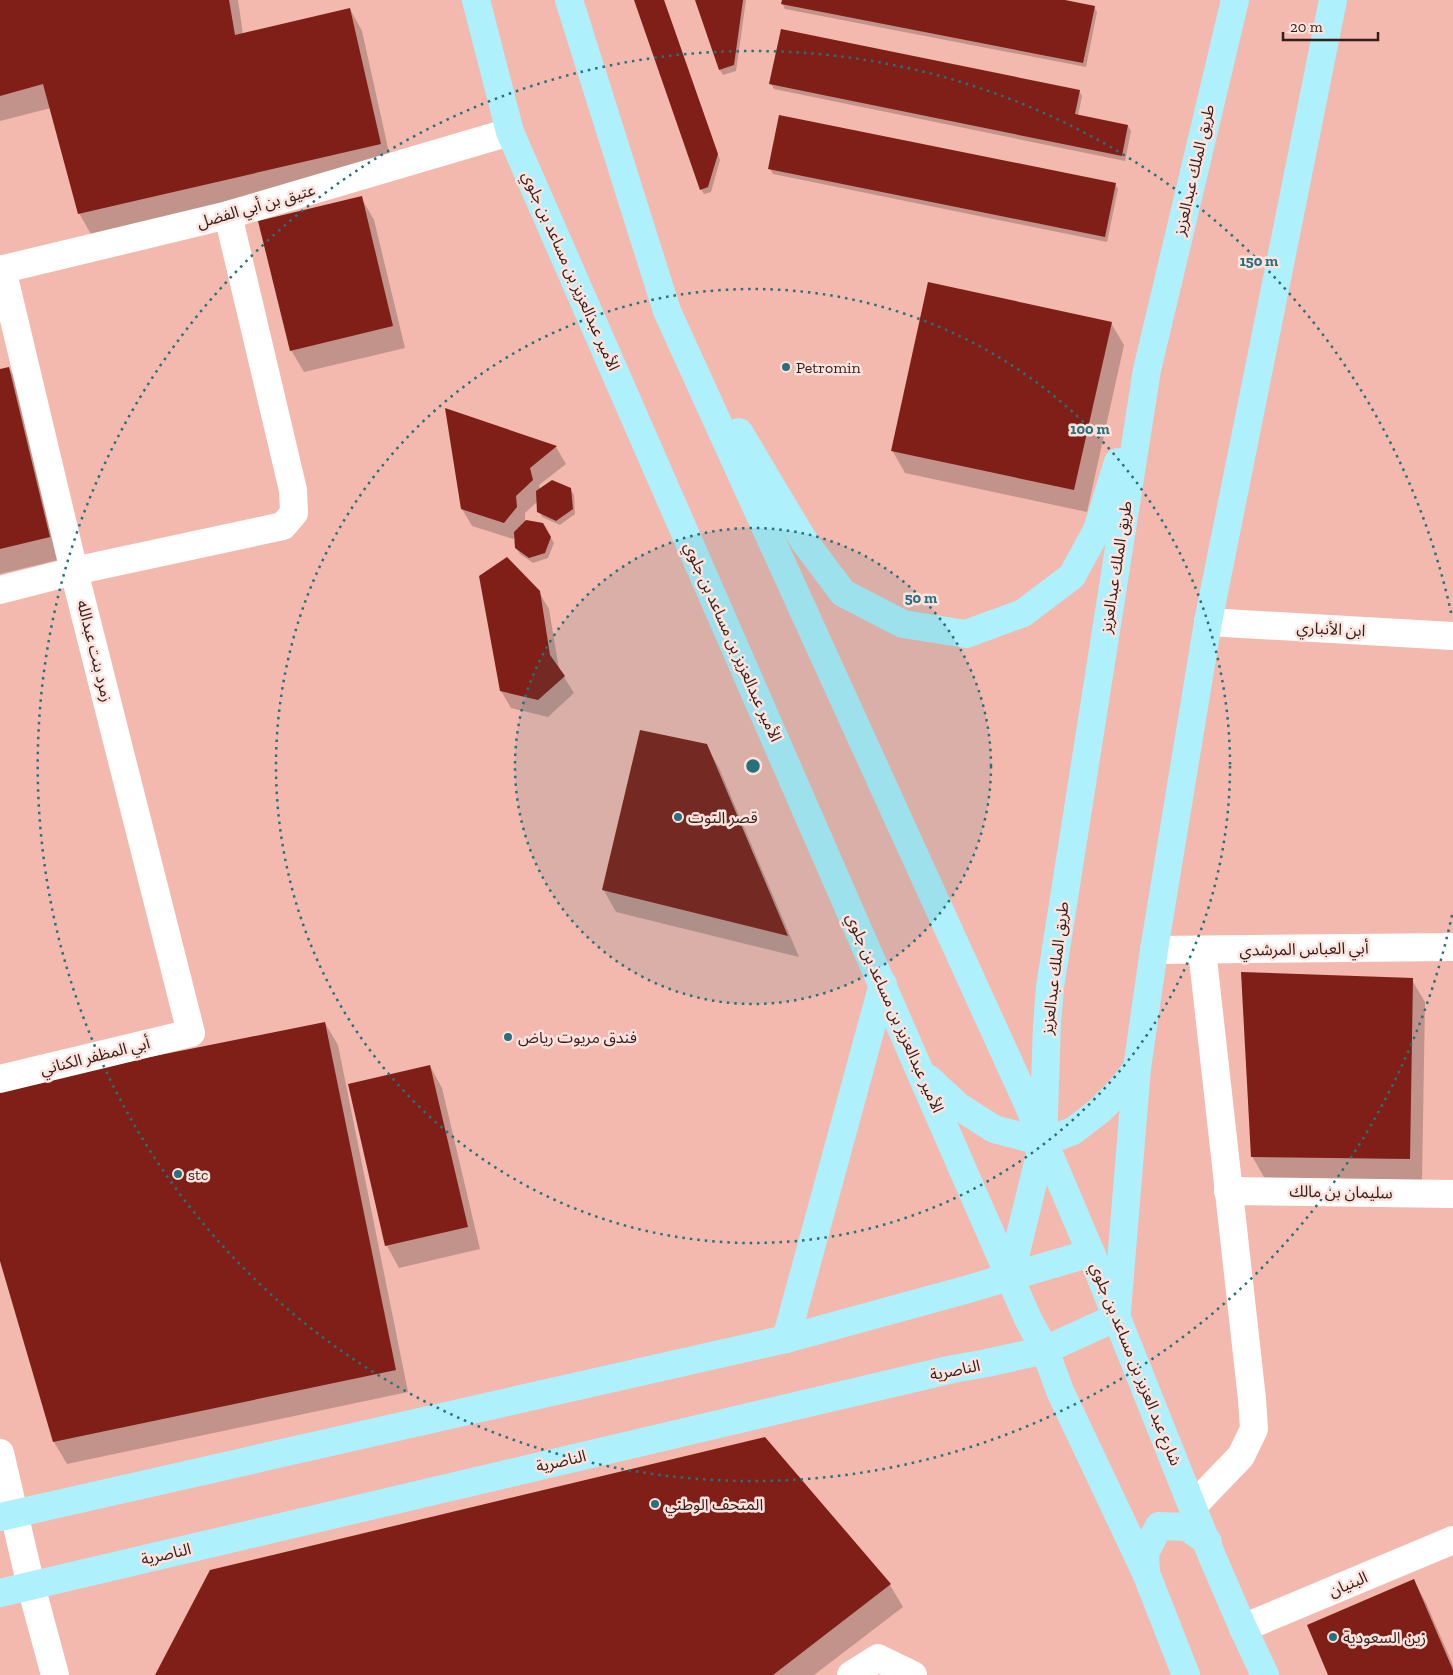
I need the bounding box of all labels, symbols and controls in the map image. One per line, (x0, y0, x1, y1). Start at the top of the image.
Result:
scale bar (1283, 10, 1378, 42)
text: 20 m (1290, 18, 1323, 36)
street label: طريق الملك عبدالعزيز (1169, 103, 1219, 239)
street label: الأمير عبدالعزيز بن مساعد بن جلوي (516, 168, 624, 375)
street label: عتيق بن أبي الفضل (195, 180, 318, 235)
text: 150 m (1240, 252, 1278, 270)
place label: Petromin (796, 358, 862, 377)
marker: Petromin (780, 361, 792, 373)
text: 100 m (1070, 420, 1110, 438)
street label: طريق الملك عبدالعزيز (1096, 499, 1137, 636)
street label: الأمير عبدالعزيز بن مساعد بن جلوي (678, 539, 786, 746)
text: 50 m (905, 589, 937, 607)
street label: زمرد بنت عبدالله (73, 598, 117, 704)
street label: ابن الأنباري (1296, 618, 1366, 643)
centre of rings (744, 757, 762, 775)
place label: قصر التوت (688, 808, 758, 827)
marker: قصر التوت (672, 811, 684, 823)
street label: طريق الملك عبدالعزيز (1037, 900, 1074, 1037)
street label: الأمير عبدالعزيز بن مساعد بن جلوي (840, 910, 948, 1117)
street label: أبي العباس المرشدي (1239, 938, 1369, 962)
place label: فندق مريوت رياض (518, 1028, 637, 1047)
marker: فندق مريوت رياض (502, 1031, 514, 1043)
street label: أبي المظفر الكناني (38, 1033, 152, 1081)
place label: stc (188, 1165, 208, 1184)
marker: stc (172, 1168, 184, 1180)
street label: سليمان بن مالك (1289, 1182, 1393, 1202)
street label: شارع عبد العزيز بن مساعد بن جلوي (1084, 1260, 1186, 1469)
street label: الناصرية (928, 1356, 982, 1384)
street label: الناصرية (534, 1446, 588, 1476)
place label: المتحف الوطني (665, 1495, 763, 1516)
marker: المتحف الوطني (649, 1498, 661, 1510)
street label: الناصرية (139, 1539, 193, 1569)
street label: البنيان (1326, 1567, 1370, 1601)
place label: زين السعودية (1343, 1628, 1426, 1647)
marker: زين السعودية (1327, 1631, 1339, 1643)

